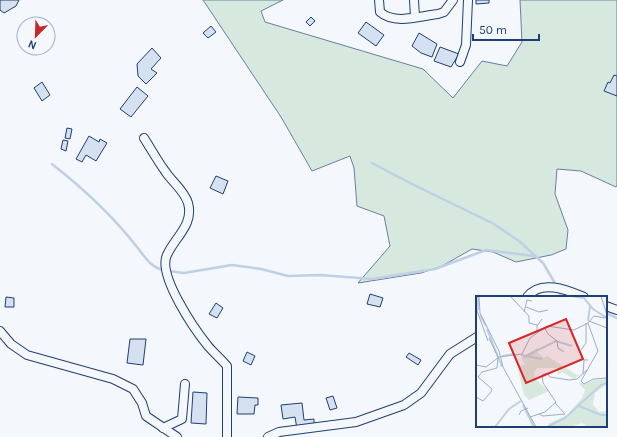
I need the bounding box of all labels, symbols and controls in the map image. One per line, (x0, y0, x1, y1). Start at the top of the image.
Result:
north arrow (16, 16, 56, 56)
scale bar (473, 16, 539, 42)
text: 50 m (479, 23, 507, 37)
text: N (26, 37, 38, 52)
inset map (476, 296, 607, 427)

